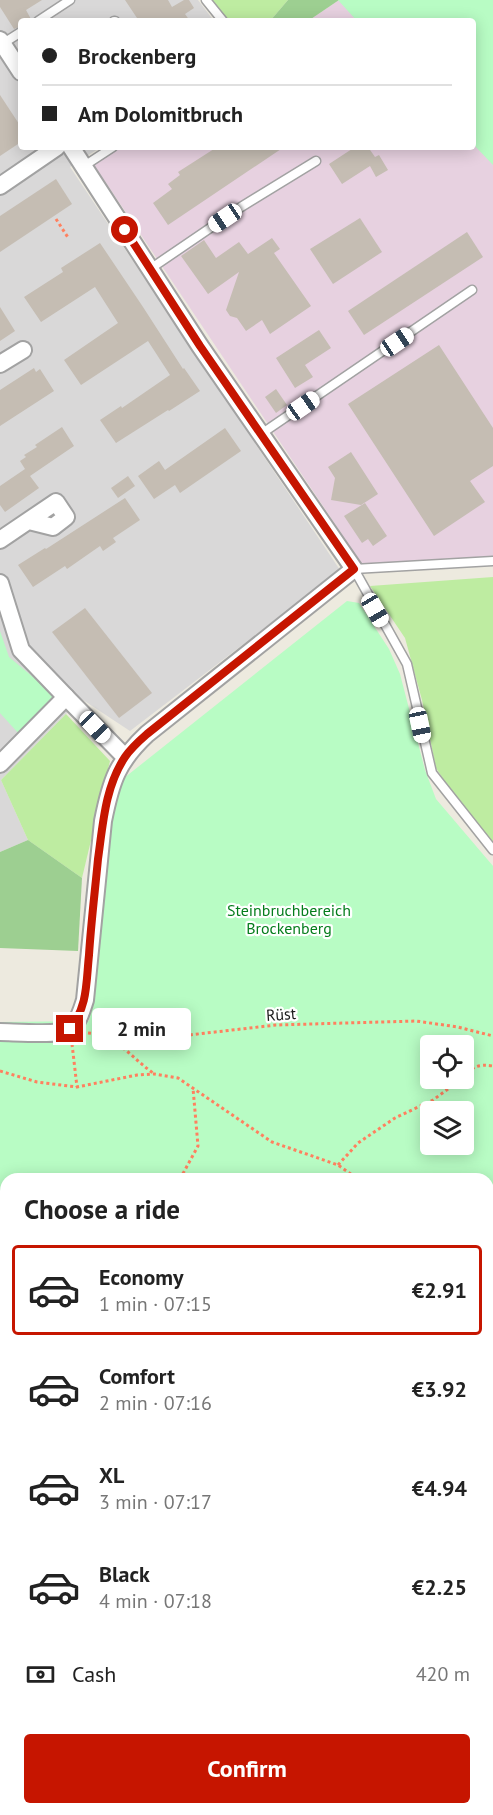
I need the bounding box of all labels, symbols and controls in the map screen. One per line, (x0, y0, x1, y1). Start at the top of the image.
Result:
text: Brockenberg (78, 42, 196, 70)
text: Am Dolomitbruch (78, 100, 243, 128)
car (205, 200, 245, 236)
route start (111, 216, 138, 243)
car (377, 324, 417, 360)
car (283, 388, 323, 424)
car (358, 590, 392, 630)
car (407, 706, 433, 744)
car (76, 708, 114, 746)
park label: Steinbruchbereich Brockenberg (227, 900, 351, 938)
street label: Rüst (265, 1003, 297, 1025)
callout: 2 min (91, 1008, 190, 1050)
route end (56, 1015, 83, 1042)
text: 2 min (117, 1016, 166, 1042)
map controls (420, 1035, 474, 1155)
button: locate (420, 1035, 474, 1089)
button: layers (420, 1101, 474, 1155)
text: Choose a ride (24, 1192, 180, 1226)
icon: car (27, 1263, 81, 1317)
text: Economy (99, 1263, 183, 1291)
text: €2.91 (412, 1276, 467, 1304)
text: 1 min · 07:15 (99, 1291, 212, 1317)
icon: car (27, 1362, 81, 1416)
text: Comfort (99, 1362, 175, 1390)
text: €3.92 (412, 1375, 467, 1403)
text: 2 min · 07:16 (99, 1390, 212, 1416)
icon: car (27, 1461, 81, 1515)
text: XL (99, 1461, 124, 1489)
text: €4.94 (412, 1474, 467, 1502)
text: 3 min · 07:17 (99, 1489, 212, 1515)
icon: car (27, 1560, 81, 1614)
text: Black (99, 1560, 150, 1588)
text: €2.25 (412, 1573, 467, 1601)
text: 4 min · 07:18 (99, 1588, 212, 1614)
icon: cash (24, 1658, 57, 1691)
text: Cash (72, 1660, 116, 1688)
text: 420 m (416, 1661, 470, 1687)
button: Confirm (24, 1734, 470, 1803)

